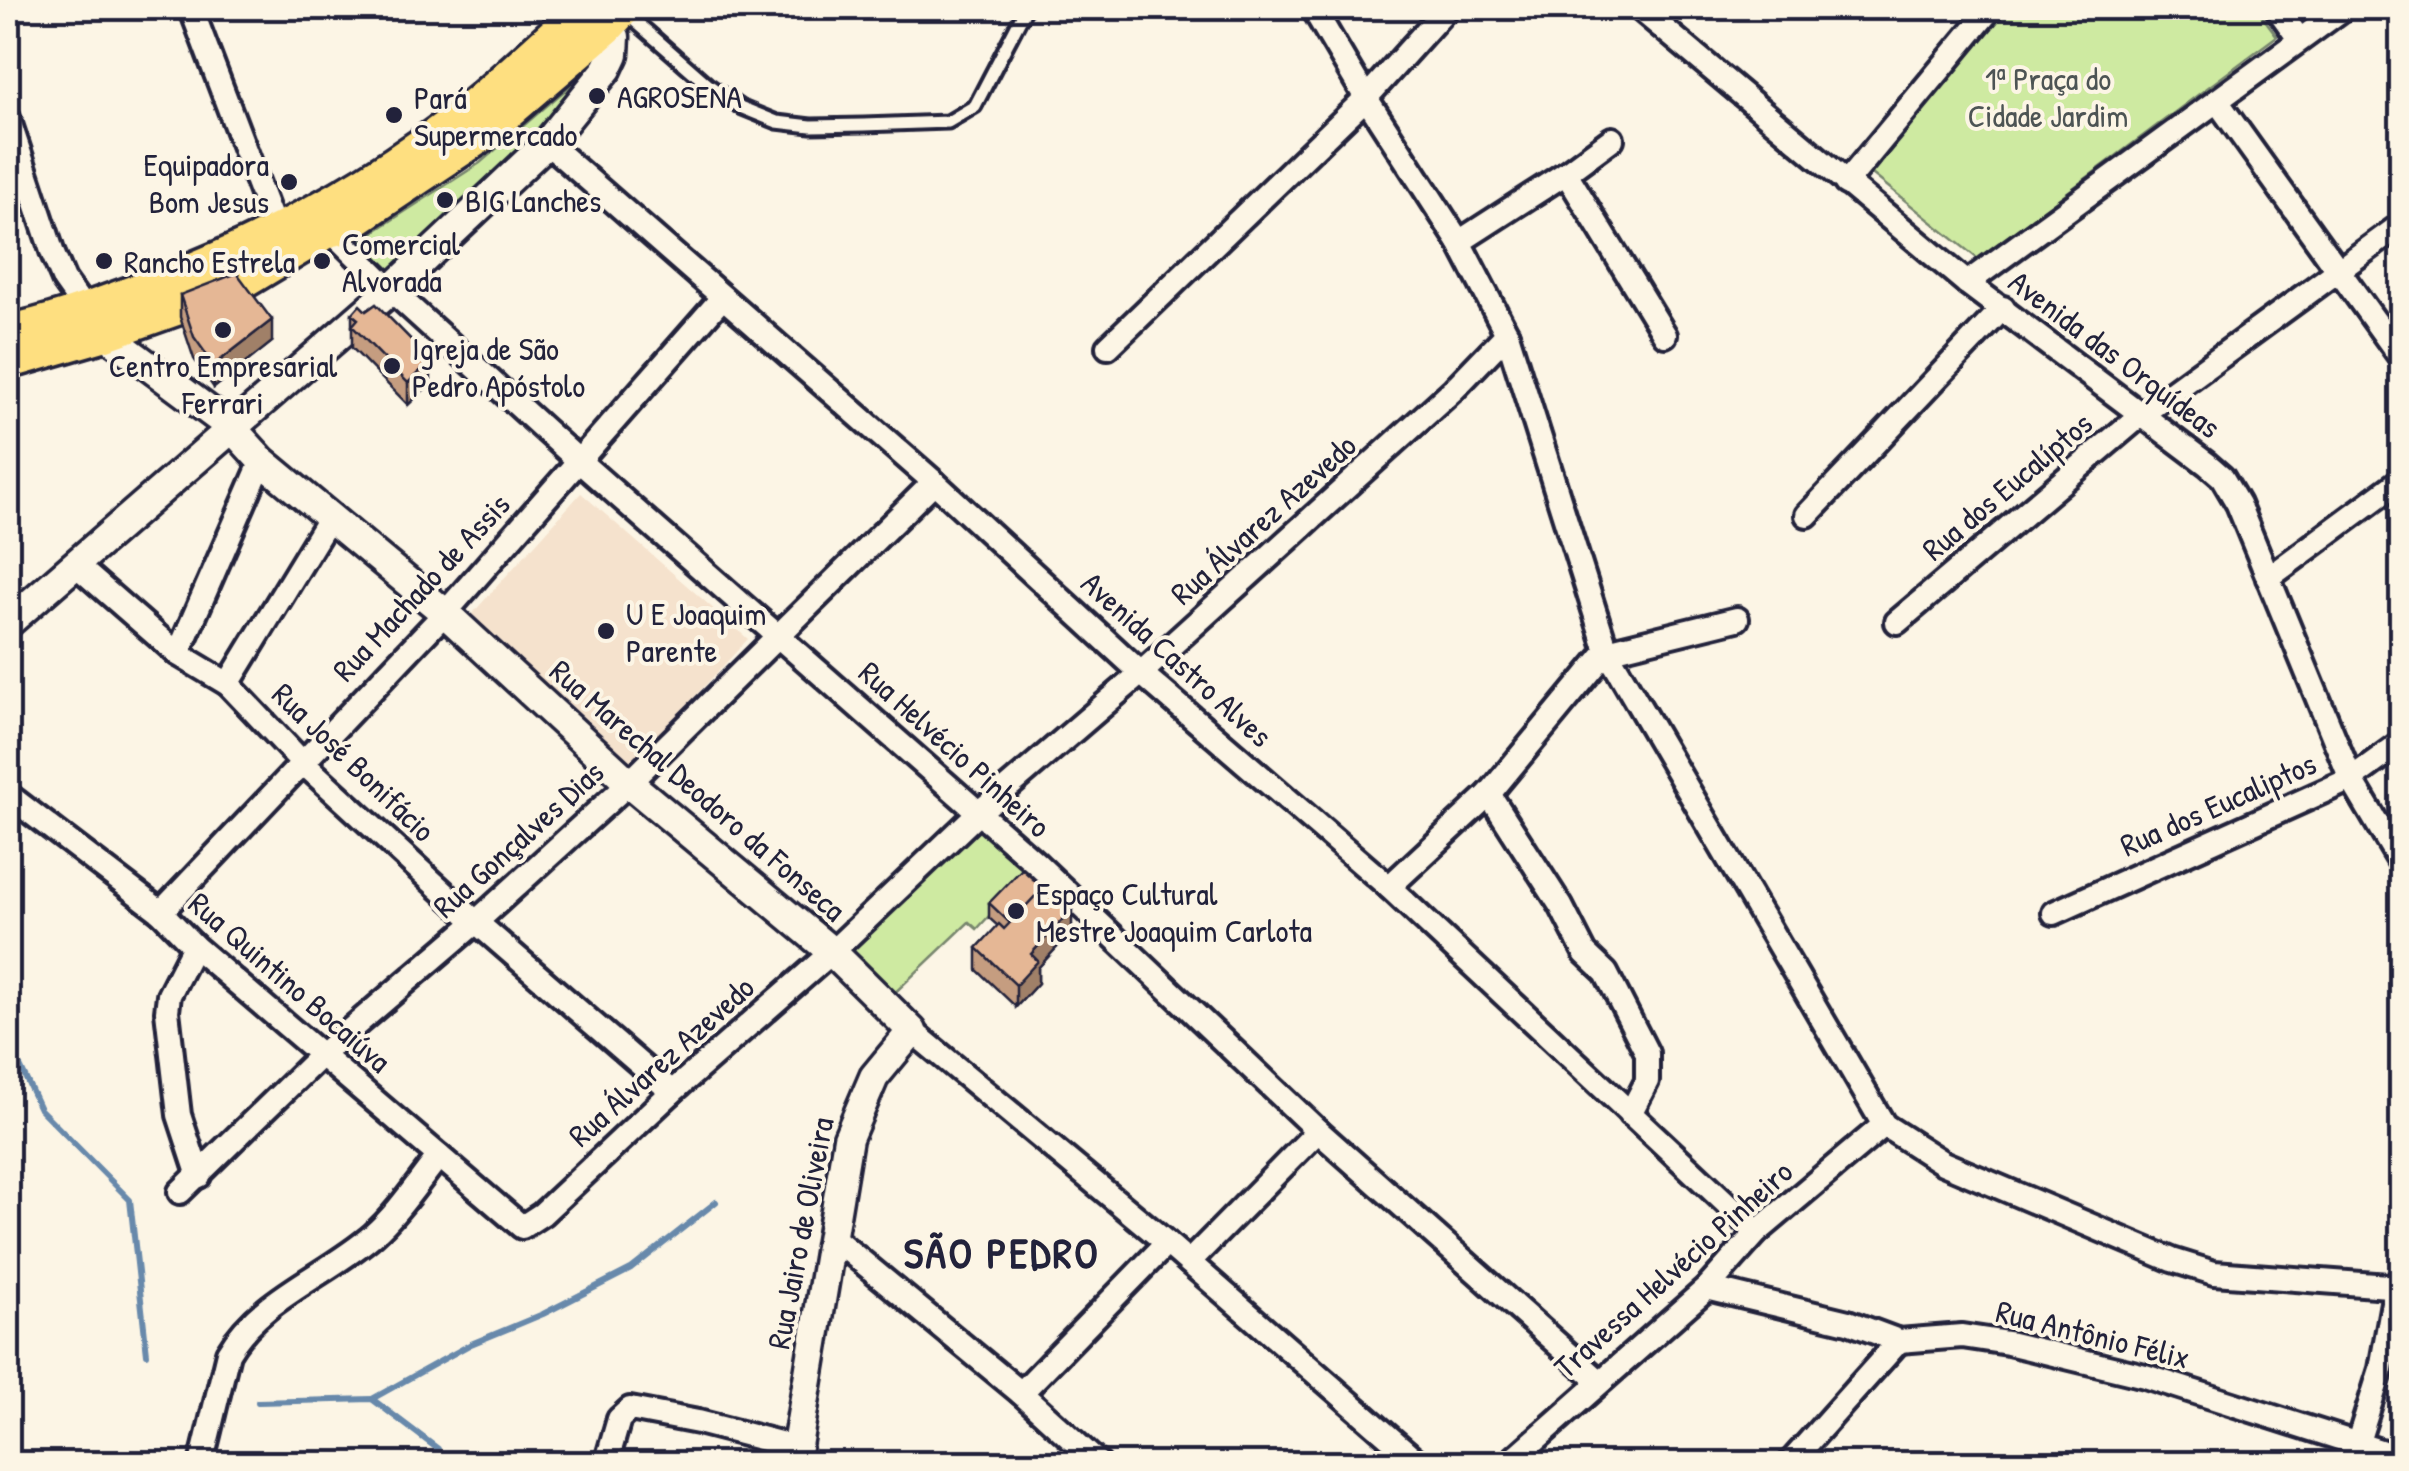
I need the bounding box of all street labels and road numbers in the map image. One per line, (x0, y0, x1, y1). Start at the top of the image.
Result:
street label: Avenida das Orquídeas (2000, 260, 2230, 448)
street label: Rua dos Eucalíptos (1913, 402, 2101, 570)
street label: Rua Álvarez Azevedo (1161, 424, 1365, 614)
street label: Rua Machado de Assis (323, 484, 519, 690)
street label: Avenida Castro Alves (1072, 562, 1282, 756)
street label: Rua Marechal Deodoro da Fonseca (541, 650, 855, 930)
street label: Rua Helvécio Pinheiro (850, 651, 1060, 847)
street label: Rua José Bonifácio (263, 673, 445, 851)
street label: Rua dos Eucaliptos (2113, 742, 2323, 866)
street label: Rua Gonçalves Dias (423, 751, 613, 927)
street label: Rua Quintino Bocaiúva (180, 882, 400, 1082)
street label: Rua Álvarez Azevedo (559, 966, 763, 1156)
street label: Rua Jairo de Oliveira (756, 1114, 844, 1352)
street label: Travessa Helvécio Pinheiro (1545, 1150, 1802, 1388)
street label: Rua Antônio Félix (1992, 1289, 2194, 1379)

